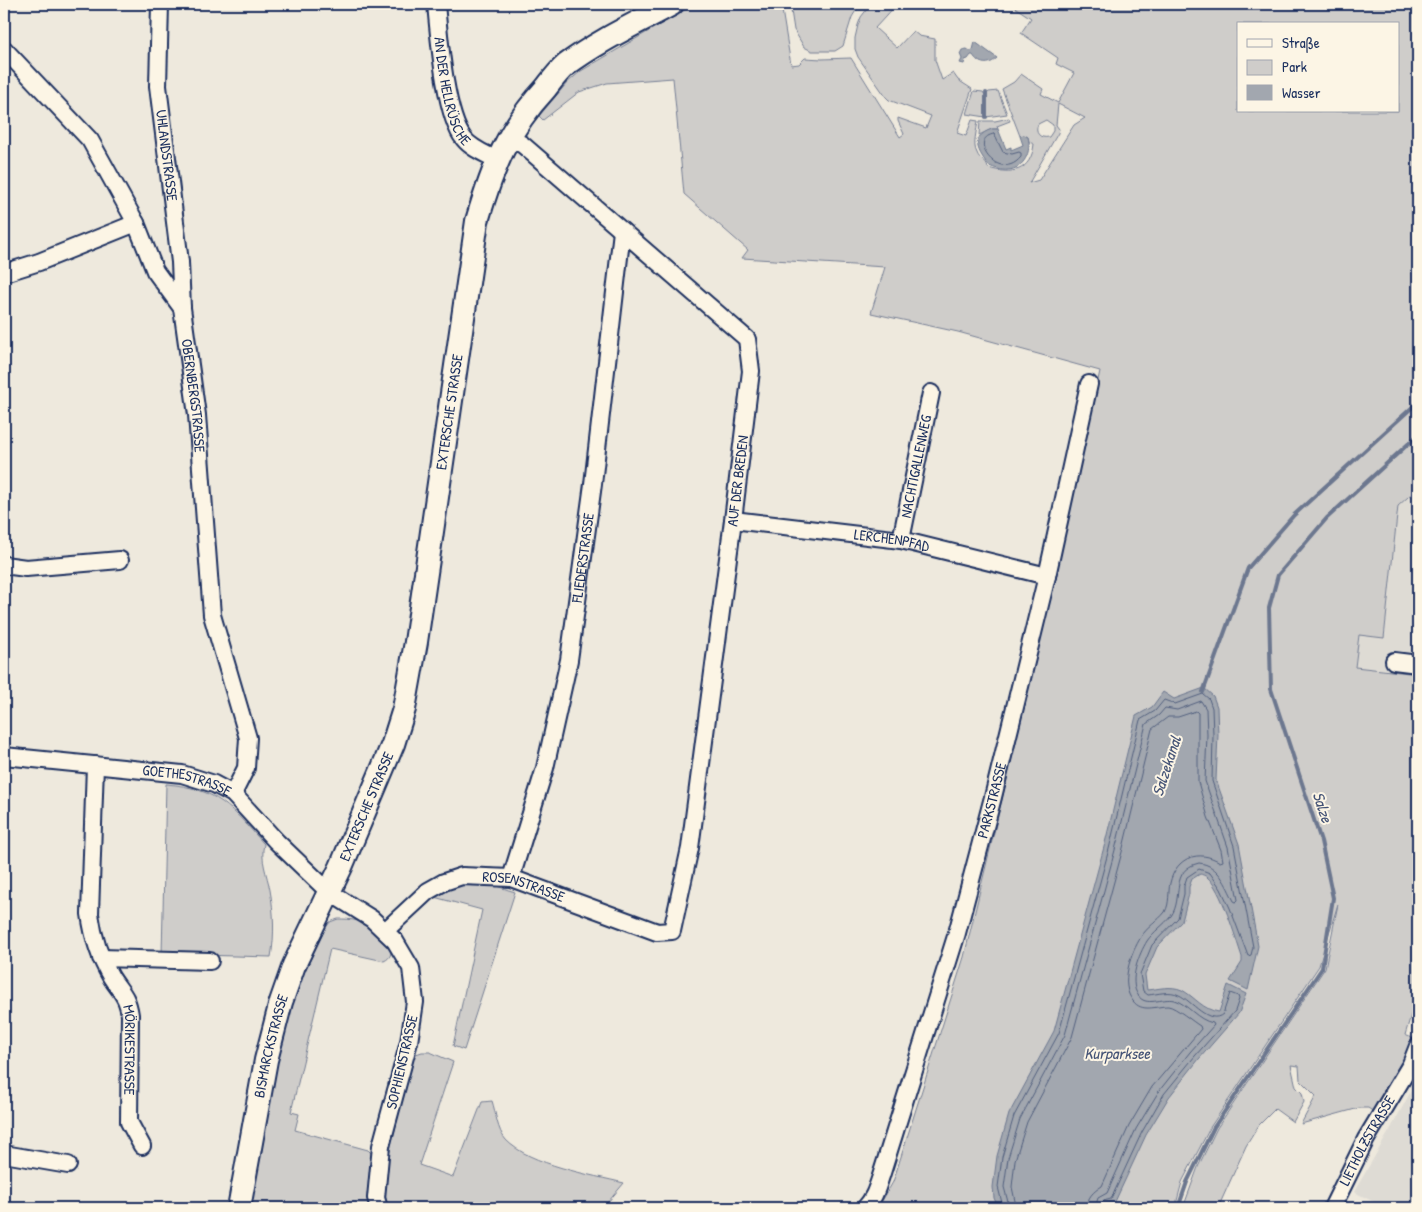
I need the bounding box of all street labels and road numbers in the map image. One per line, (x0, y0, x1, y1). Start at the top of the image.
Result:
street label: AN DER HELLRÜSCHE (429, 36, 476, 150)
street label: UHLANDSTRASSE (151, 109, 183, 203)
street label: OBERNBERGSTRASSE (176, 338, 211, 453)
street label: EXTERSCHE STRASSE (430, 352, 468, 471)
street label: NACHTIGALLENWEG (895, 412, 936, 520)
street label: AUF DER BREDEN (721, 434, 753, 528)
street label: FLIEDERSTRASSE (566, 511, 599, 605)
street label: LERCHENPFAD (853, 523, 933, 557)
street label: EXTERSCHE STRASSE (334, 748, 399, 864)
street label: GOETHESTRASSE (142, 759, 236, 802)
street label: PARKSTRASSE (972, 760, 1011, 840)
street label: ROSENSTRASSE (482, 866, 568, 907)
street label: BISMARCKSTRASSE (248, 991, 293, 1099)
street label: MÖRIKESTRASSE (118, 1002, 141, 1096)
street label: SOPHIENSTRASSE (380, 1012, 423, 1111)
street label: LIETHOLZSTRASSE (1334, 1091, 1400, 1189)

